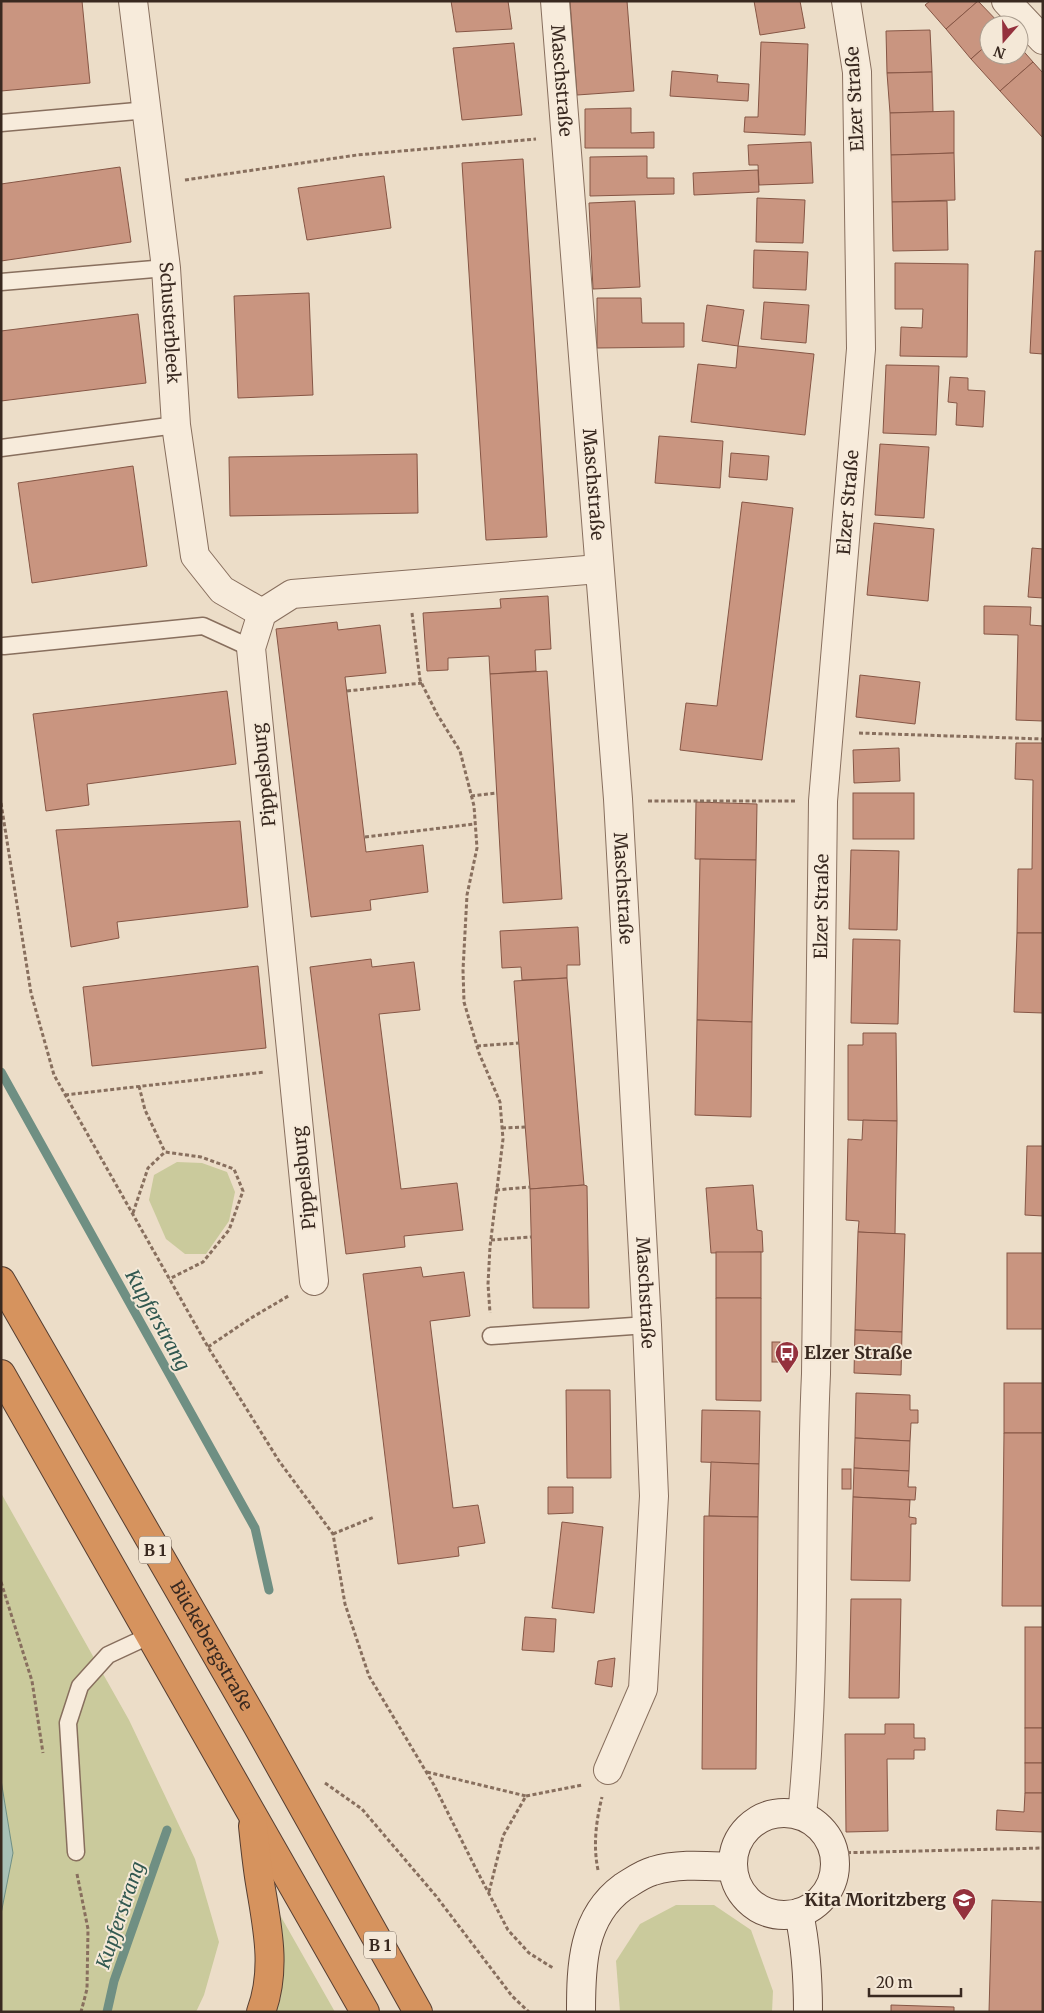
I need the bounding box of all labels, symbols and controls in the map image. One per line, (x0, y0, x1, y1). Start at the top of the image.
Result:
north arrow (979, 15, 1029, 65)
street label: Maschstraße (546, 24, 578, 137)
text: N (991, 42, 1008, 63)
street label: Elzer Straße (840, 46, 869, 152)
street label: Schusterbleek (154, 261, 185, 385)
street label: Maschstraße (578, 428, 610, 541)
street label: Elzer Straße (832, 449, 863, 556)
street label: Pippelsburg (247, 722, 280, 828)
street label: Maschstraße (609, 832, 638, 945)
street label: Elzer Straße (809, 854, 833, 959)
street label: Pippelsburg (287, 1125, 320, 1231)
street label: Maschstraße (631, 1236, 660, 1349)
water label: Kupferstrang (120, 1264, 196, 1375)
bus stop icon: Elzer Straße (774, 1340, 800, 1374)
place label: Elzer Straße (804, 1341, 912, 1364)
road number: B 1 (139, 1536, 171, 1564)
street label: Bückebergstraße (165, 1576, 258, 1715)
water label: Kupferstrang (90, 1858, 150, 1973)
school or university icon: Kita Moritzberg (951, 1887, 977, 1921)
place label: Kita Moritzberg (804, 1888, 946, 1911)
road number: B 1 (364, 1932, 396, 1958)
scale bar (869, 1966, 962, 1998)
text: 20 m (876, 1973, 913, 1992)

